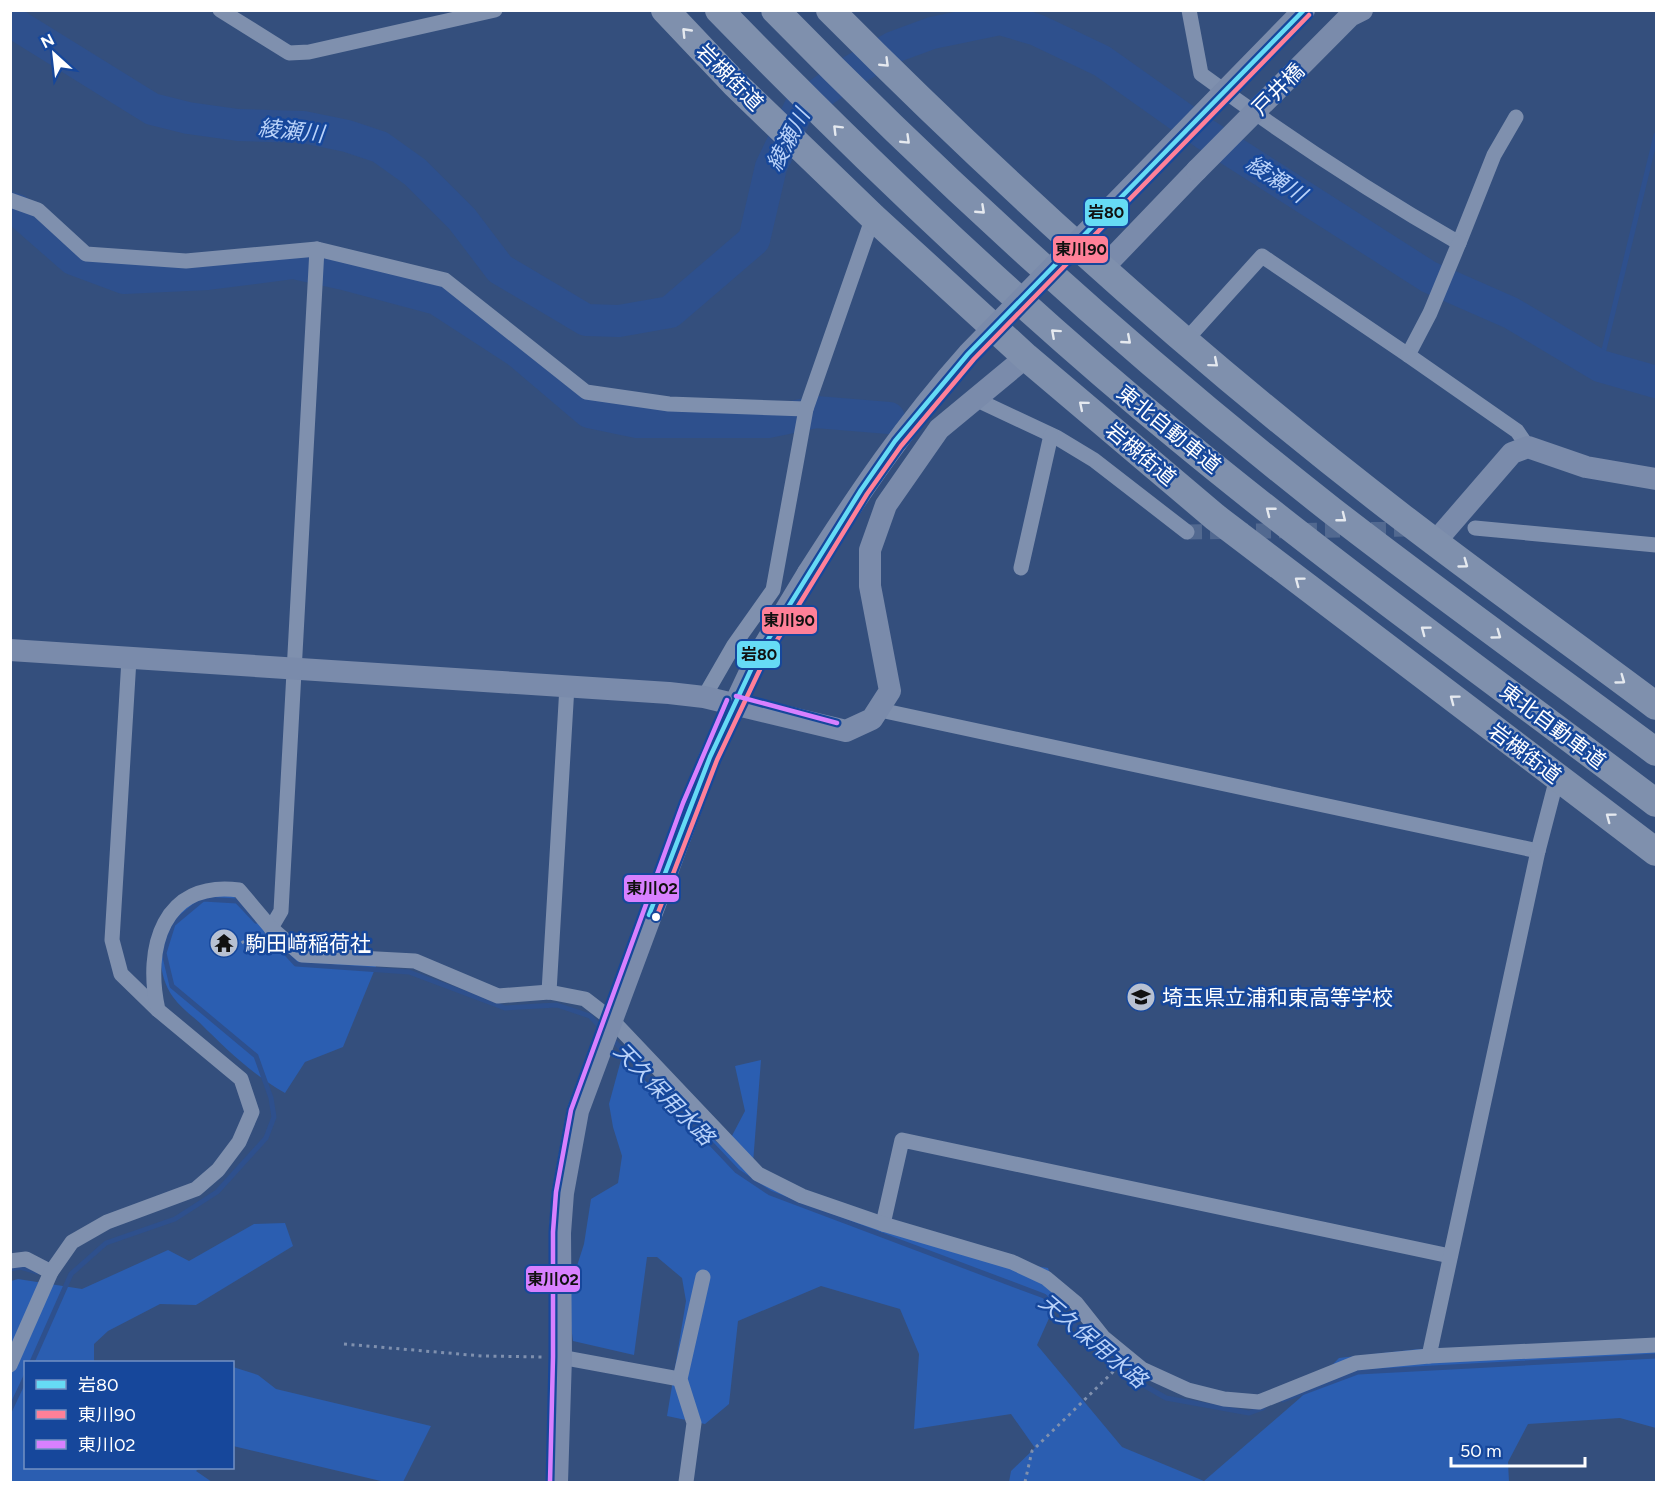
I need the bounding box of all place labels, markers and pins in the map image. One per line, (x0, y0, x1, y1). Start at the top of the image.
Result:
unlabelled marker (650, 911, 662, 923)
temple icon: 駒田﨑稲荷社 (208, 927, 240, 959)
place label: 駒田﨑稲荷社 (245, 931, 371, 956)
school or university icon: 埼玉県立浦和東高等学校 (1125, 981, 1157, 1013)
place label: 埼玉県立浦和東高等学校 (1162, 985, 1393, 1010)

